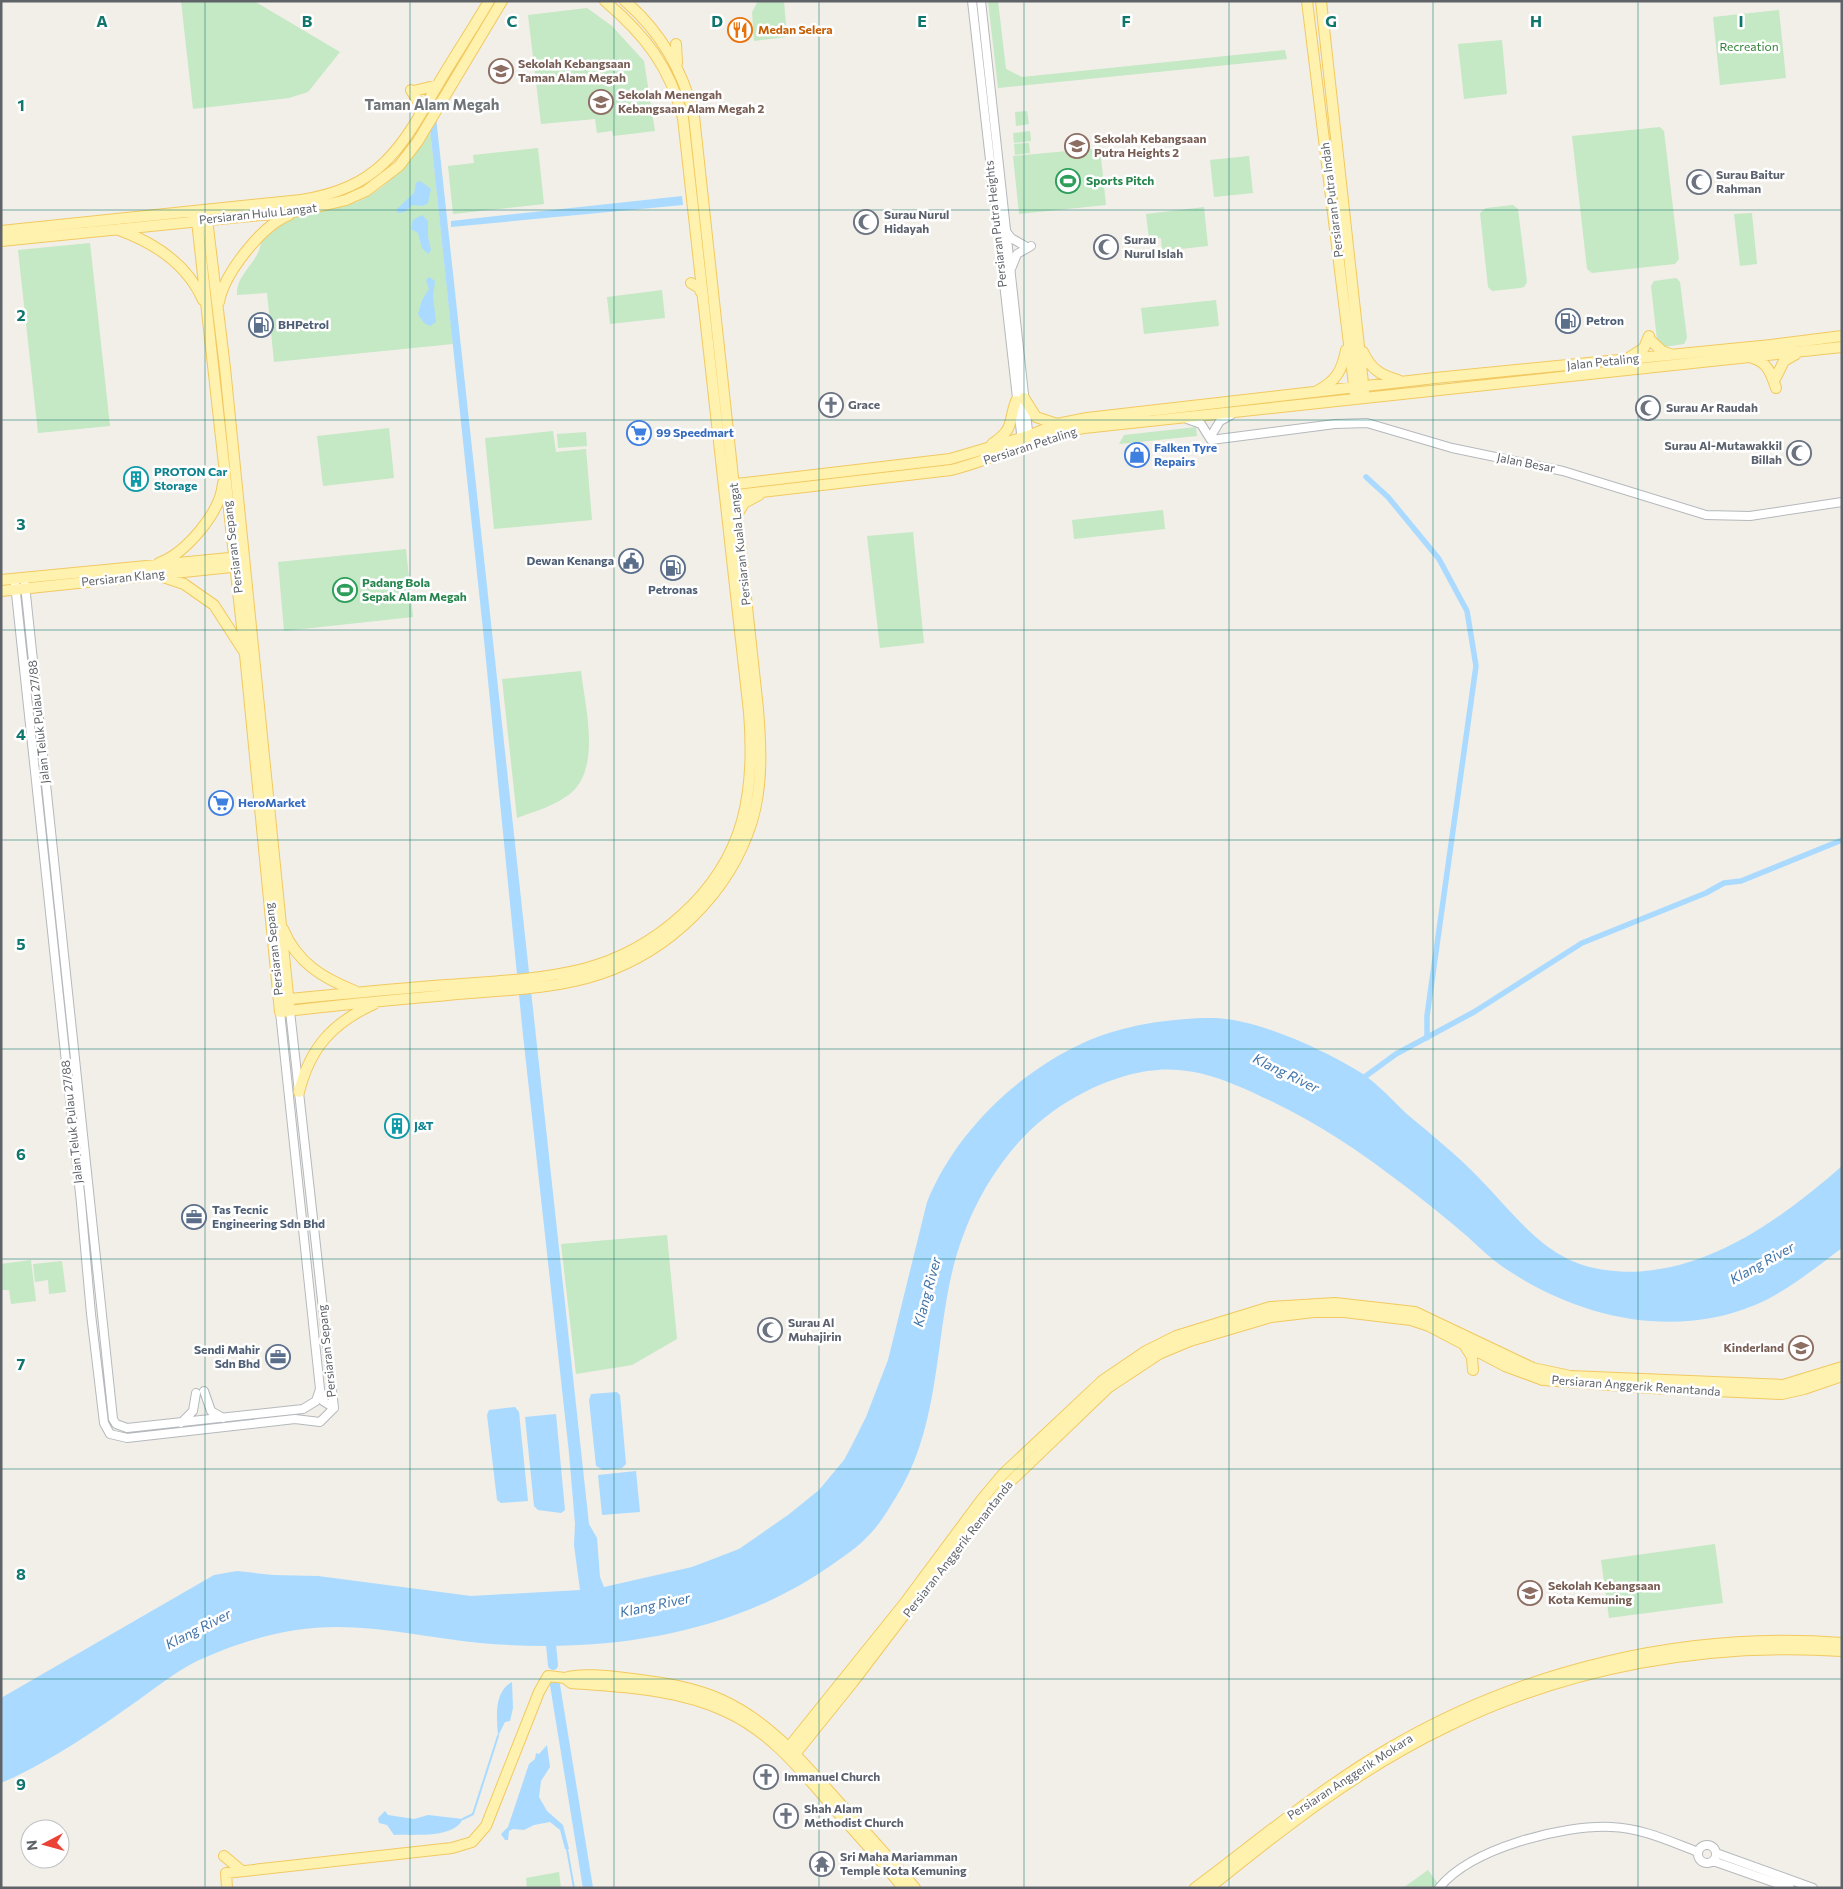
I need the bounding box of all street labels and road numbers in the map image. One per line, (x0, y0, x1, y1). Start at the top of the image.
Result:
street label: Persiaran Putra Indah (1317, 142, 1345, 258)
street label: Persiaran Putra Heights (981, 160, 1009, 288)
street label: Persiaran Hulu Langat (198, 200, 318, 226)
street label: Jalan Petaling (1566, 350, 1640, 373)
street label: Persiaran Petaling (981, 423, 1079, 467)
street label: Jalan Besar (1496, 450, 1557, 476)
street label: Persiaran Kuala Langat (726, 482, 752, 606)
street label: Persiaran Sepang (219, 499, 245, 594)
street label: Persiaran Klang (80, 566, 166, 588)
street label: Jalan Teluk Pulau 27/88 (25, 660, 52, 785)
street label: Persiaran Sepang (261, 901, 285, 996)
street label: Jalan Teluk Pulau 27/88 (58, 1060, 85, 1185)
street label: Persiaran Sepang (314, 1303, 338, 1398)
street label: Persiaran Anggerik Renantanda (1551, 1372, 1721, 1398)
street label: Persiaran Anggerik Renantanda (900, 1477, 1015, 1619)
street label: Persiaran Anggerik Mokara (1284, 1730, 1415, 1822)

